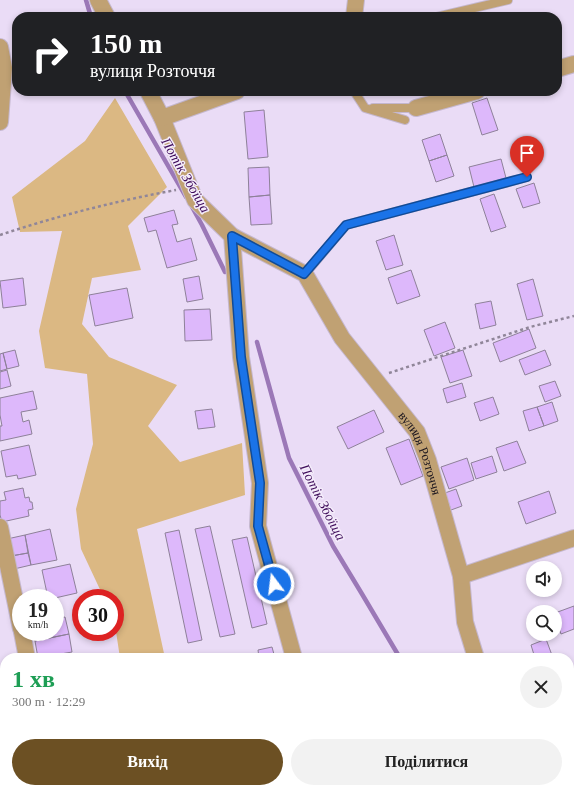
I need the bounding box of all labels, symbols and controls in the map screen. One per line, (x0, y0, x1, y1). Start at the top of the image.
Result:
icon: right (24, 28, 76, 80)
text: 150 m (90, 28, 162, 59)
text: вулиця Розточчя (90, 61, 215, 81)
water label: Потік Збоїща (158, 134, 213, 215)
pin (510, 136, 544, 177)
icon: arrive (516, 142, 538, 164)
street label: вулиця Розточчя (395, 408, 445, 497)
water label: Потік Збоїща (296, 461, 348, 543)
map controls (526, 561, 562, 641)
button: sound (526, 561, 562, 597)
position arrow (253, 563, 295, 605)
speed limit sign: 30 (72, 589, 124, 641)
text: 19 (28, 599, 48, 621)
button: search (526, 605, 562, 641)
text: km/h (28, 619, 48, 630)
text: 1 хв (12, 666, 55, 692)
button: close (520, 666, 562, 708)
text: 300 m · 12:29 (12, 694, 85, 709)
button: Вихід (12, 739, 283, 785)
button: Поділитися (291, 739, 562, 785)

